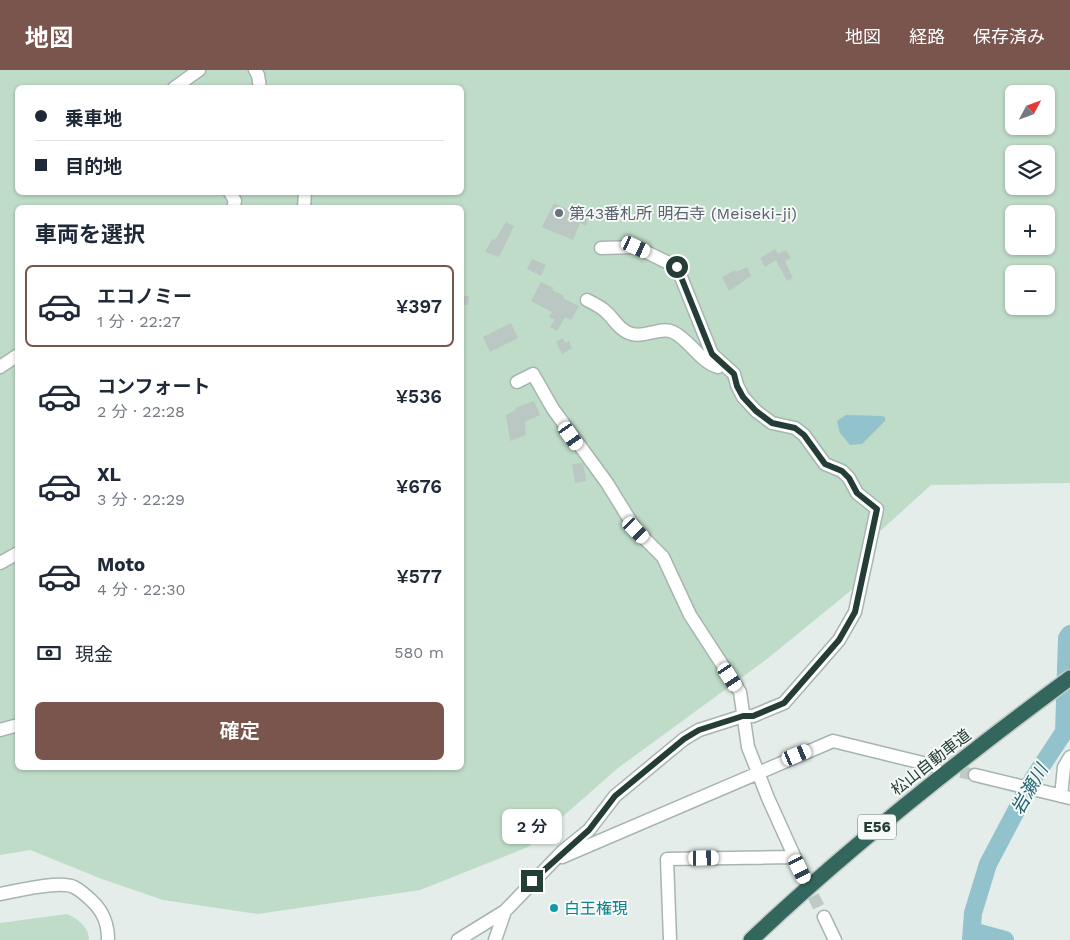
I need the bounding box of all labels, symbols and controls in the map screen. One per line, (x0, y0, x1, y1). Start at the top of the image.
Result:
text: 地図 (25, 24, 73, 52)
text: 地図 (845, 26, 881, 47)
text: 経路 (909, 26, 945, 47)
text: 保存済み (973, 26, 1045, 47)
north arrow (1005, 85, 1055, 135)
map controls (1005, 85, 1055, 315)
text: 乗車地 (65, 107, 122, 130)
button: layers (1005, 145, 1055, 195)
text: 目的地 (65, 155, 122, 178)
place label: 第43番札所 明石寺 (Meiseki-ji) (569, 204, 797, 223)
button: + (1005, 205, 1055, 255)
marker: 第43番札所 明石寺 (Meiseki-ji) (553, 207, 565, 219)
text: 車両を選択 (35, 222, 145, 247)
car (619, 234, 652, 260)
route start (666, 256, 688, 278)
button: − (1005, 265, 1055, 315)
icon: car (37, 284, 82, 329)
text: エコノミー (97, 285, 192, 308)
text: ¥397 (396, 295, 442, 318)
text: 1 分 · 22:27 (97, 312, 181, 331)
icon: car (37, 374, 82, 419)
text: コンフォート (97, 375, 210, 398)
text: ¥536 (396, 385, 442, 408)
text: 2 分 · 22:28 (97, 402, 185, 421)
car (556, 419, 585, 453)
text: XL (97, 463, 121, 486)
icon: car (37, 464, 82, 509)
text: ¥676 (396, 475, 442, 498)
text: 3 分 · 22:29 (97, 490, 185, 509)
car (620, 514, 651, 546)
text: Moto (97, 553, 145, 576)
icon: car (37, 554, 82, 599)
text: ¥577 (397, 565, 442, 588)
text: 4 分 · 22:30 (97, 580, 185, 599)
icon: cash (35, 639, 63, 667)
text: 現金 (75, 643, 113, 666)
text: 580 m (394, 643, 444, 662)
car (715, 660, 744, 694)
button: 確定 (35, 702, 444, 760)
street label: 松山自動車道 (887, 725, 975, 799)
car (780, 742, 813, 768)
water label: 岩瀬川 (1006, 759, 1053, 818)
callout: 2 分 (502, 808, 562, 844)
road number: E56 (858, 814, 896, 840)
text: 2 分 (517, 817, 547, 836)
car (688, 850, 719, 866)
car (786, 852, 813, 886)
route end (521, 870, 543, 892)
place label: 白王権現 (564, 899, 628, 918)
marker: 白王権現 (548, 902, 560, 914)

